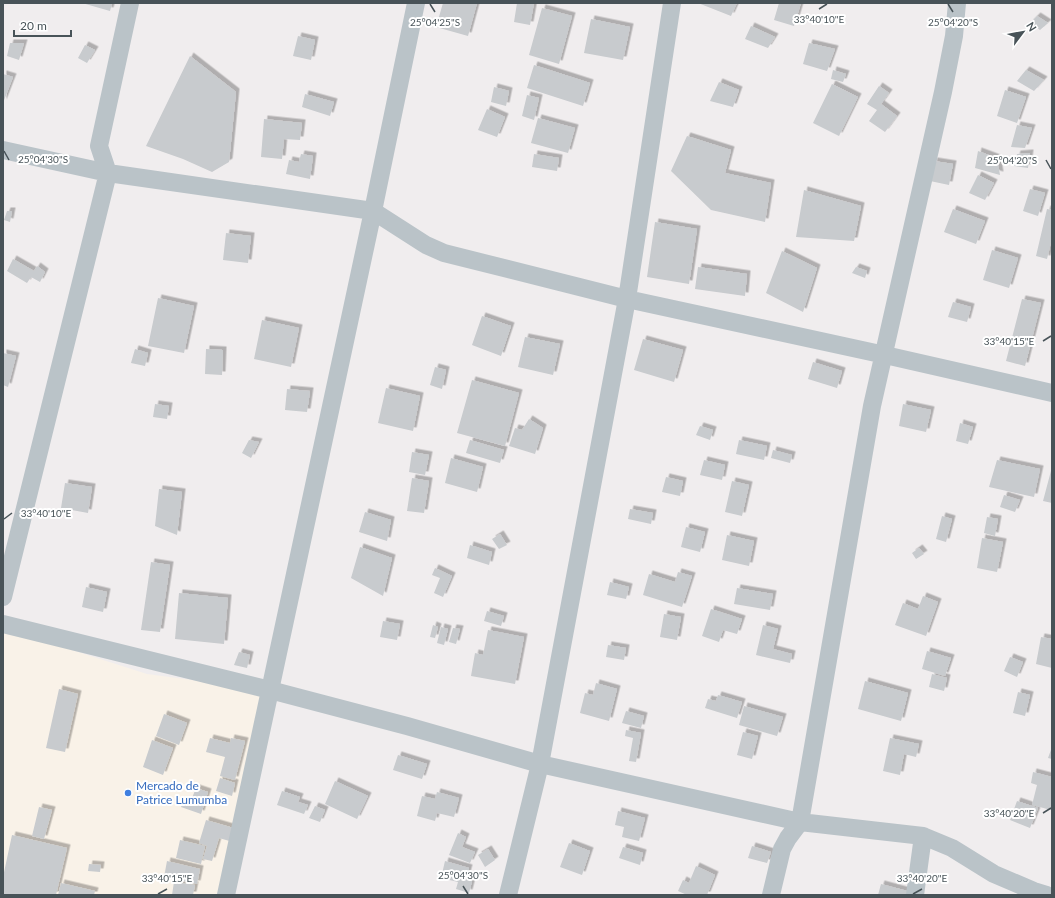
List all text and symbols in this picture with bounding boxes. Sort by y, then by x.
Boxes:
scale bar [14,12,71,38]
north arrow [1003,12,1043,52]
text: 33°40'10"E [794,13,844,25]
text: 25°04'25"S [410,16,460,28]
text: 25°04'20"S [928,16,978,28]
text: 20 m [20,18,47,33]
text: N [1024,19,1040,33]
text: 25°04'30"S [18,153,68,165]
text: 25°04'20"S [987,154,1037,166]
text: 33°40'15"E [984,335,1034,347]
text: 33°40'10"E [21,507,71,519]
place label: Mercado de Patrice Lumumba [136,778,227,807]
marker: Mercado de Patrice Lumumba [123,788,133,798]
text: 33°40'20"E [984,807,1034,819]
text: 25°04'30"S [438,869,488,881]
text: 33°40'15"E [142,872,192,884]
text: 33°40'20"E [897,872,947,884]

